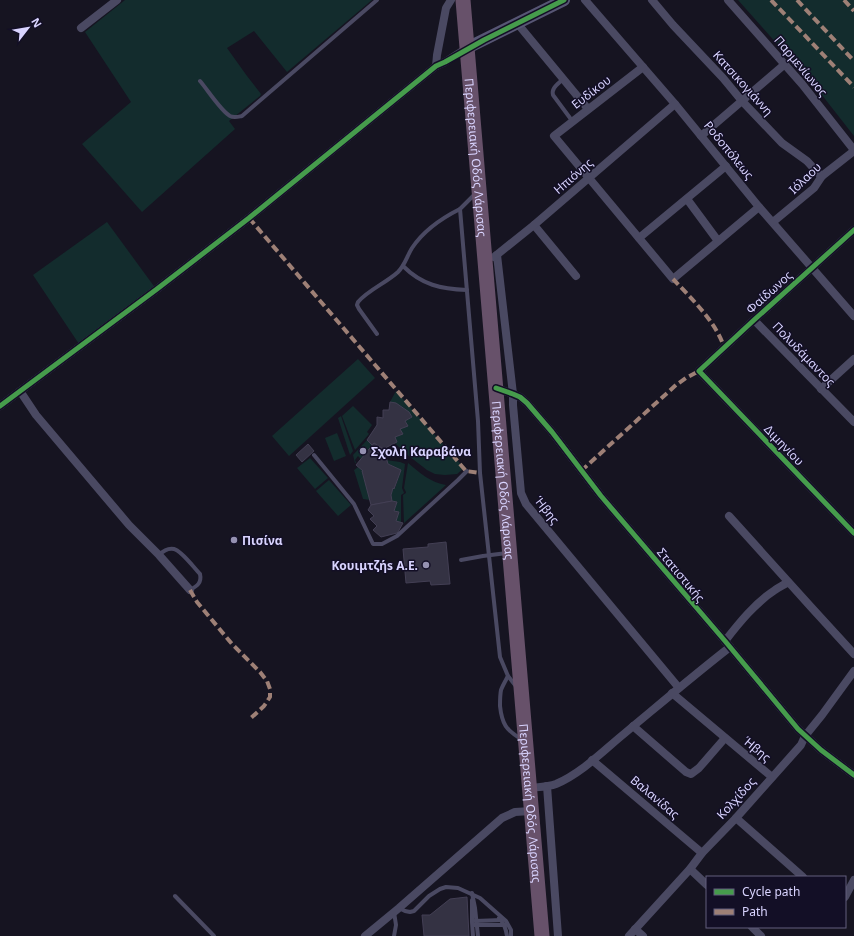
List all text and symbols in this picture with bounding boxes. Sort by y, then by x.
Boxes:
north arrow [8,8,48,48]
text: N [28,15,46,30]
street label: Παρμενίωνος [770,32,832,100]
street label: Κατσικογιάννη [709,47,777,119]
street label: Ευδίκου [568,71,614,113]
street label: Περιφερειακή Οδός Λάρισας [461,77,491,238]
street label: Ροδοπόλεως [700,117,758,183]
street label: Ηπιόνης [550,154,596,198]
street label: Ιόλαου [785,158,825,198]
street label: Φαίδωνος [742,267,796,317]
street label: Πολυδάμαντος [769,318,839,390]
street label: Περιφερειακή Οδός Λάρισας [488,400,519,561]
street label: Διμηνίου [760,421,808,469]
place label: Σχολή Καραβάνα [371,443,471,460]
marker: Σχολή Καραβάνα [358,446,368,456]
street label: Ήβης [531,492,563,528]
place label: Πισίνα [242,532,283,549]
marker: Πισίνα [229,535,239,545]
street label: Στατιστικής [653,544,709,606]
place label: Κουιμτζήs Α.Ε. [331,557,418,574]
marker: Κουιμτζήs Α.Ε. [421,560,431,570]
street label: Περιφερειακή Οδός Λάρισας [516,723,546,883]
street label: Ήβης [740,732,775,766]
street label: Βαλανίδας [627,772,683,823]
street label: Κολχίδος [713,773,760,823]
legend [706,876,846,928]
text: Cycle path [742,883,800,900]
text: Path [742,903,768,920]

